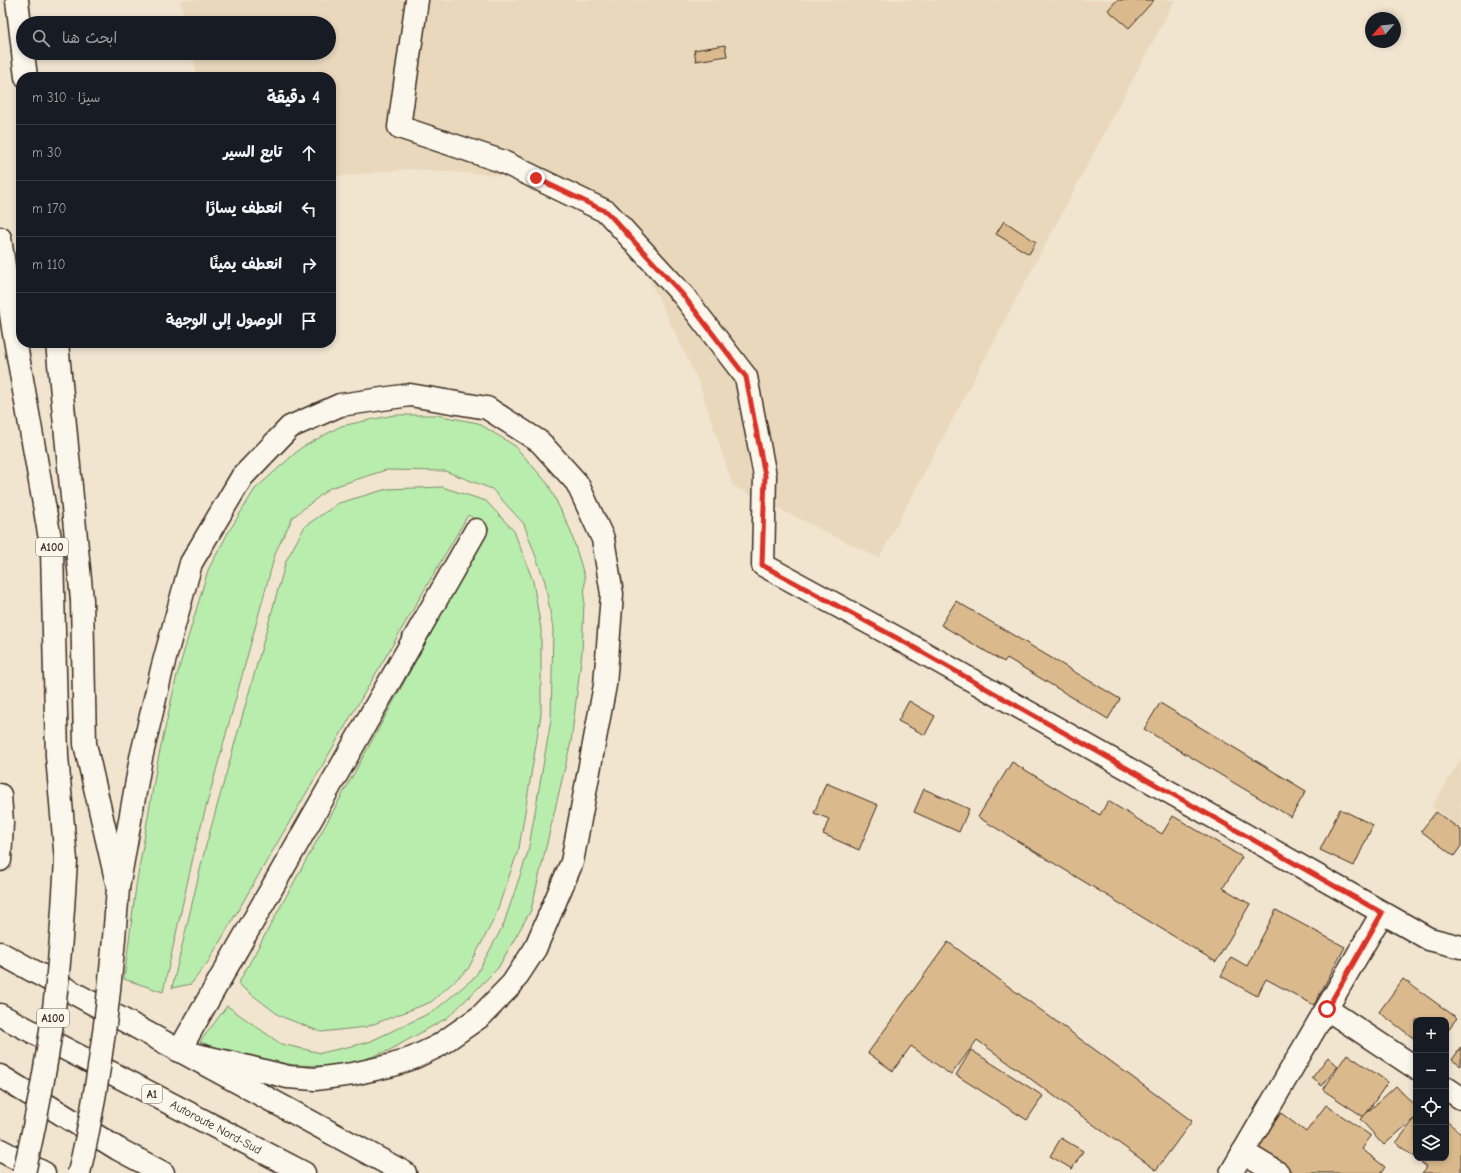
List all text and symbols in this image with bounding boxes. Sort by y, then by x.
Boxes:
north arrow [1365,12,1401,48]
search box [16,16,336,60]
icon: search [30,27,52,49]
text: ابحث هنا [62,29,117,47]
text: 4 دقيقة [267,88,320,107]
text: سيرًا · 310 m [32,90,100,105]
icon: ahead [298,142,320,164]
text: تابع السير [223,143,282,161]
text: 30 m [32,145,62,160]
route end [527,169,545,187]
icon: left [298,198,320,220]
text: انعطف يسارًا [206,199,282,217]
text: 170 m [32,201,66,216]
icon: right [298,254,320,276]
text: انعطف يمينًا [210,255,282,273]
text: 110 m [32,257,65,272]
icon: arrive [298,310,320,332]
text: الوصول إلى الوجهة [166,311,282,329]
road number: A100 [36,538,68,556]
route start [1318,1000,1336,1018]
road number: A100 [37,1009,69,1027]
map controls [1413,1017,1449,1161]
button: + [1413,1017,1449,1053]
button: − [1413,1053,1449,1089]
road number: A1 [142,1085,162,1103]
button: locate [1413,1089,1449,1125]
street label: Autoroute Nord-Sud [168,1097,264,1157]
button: layers [1413,1125,1449,1161]

